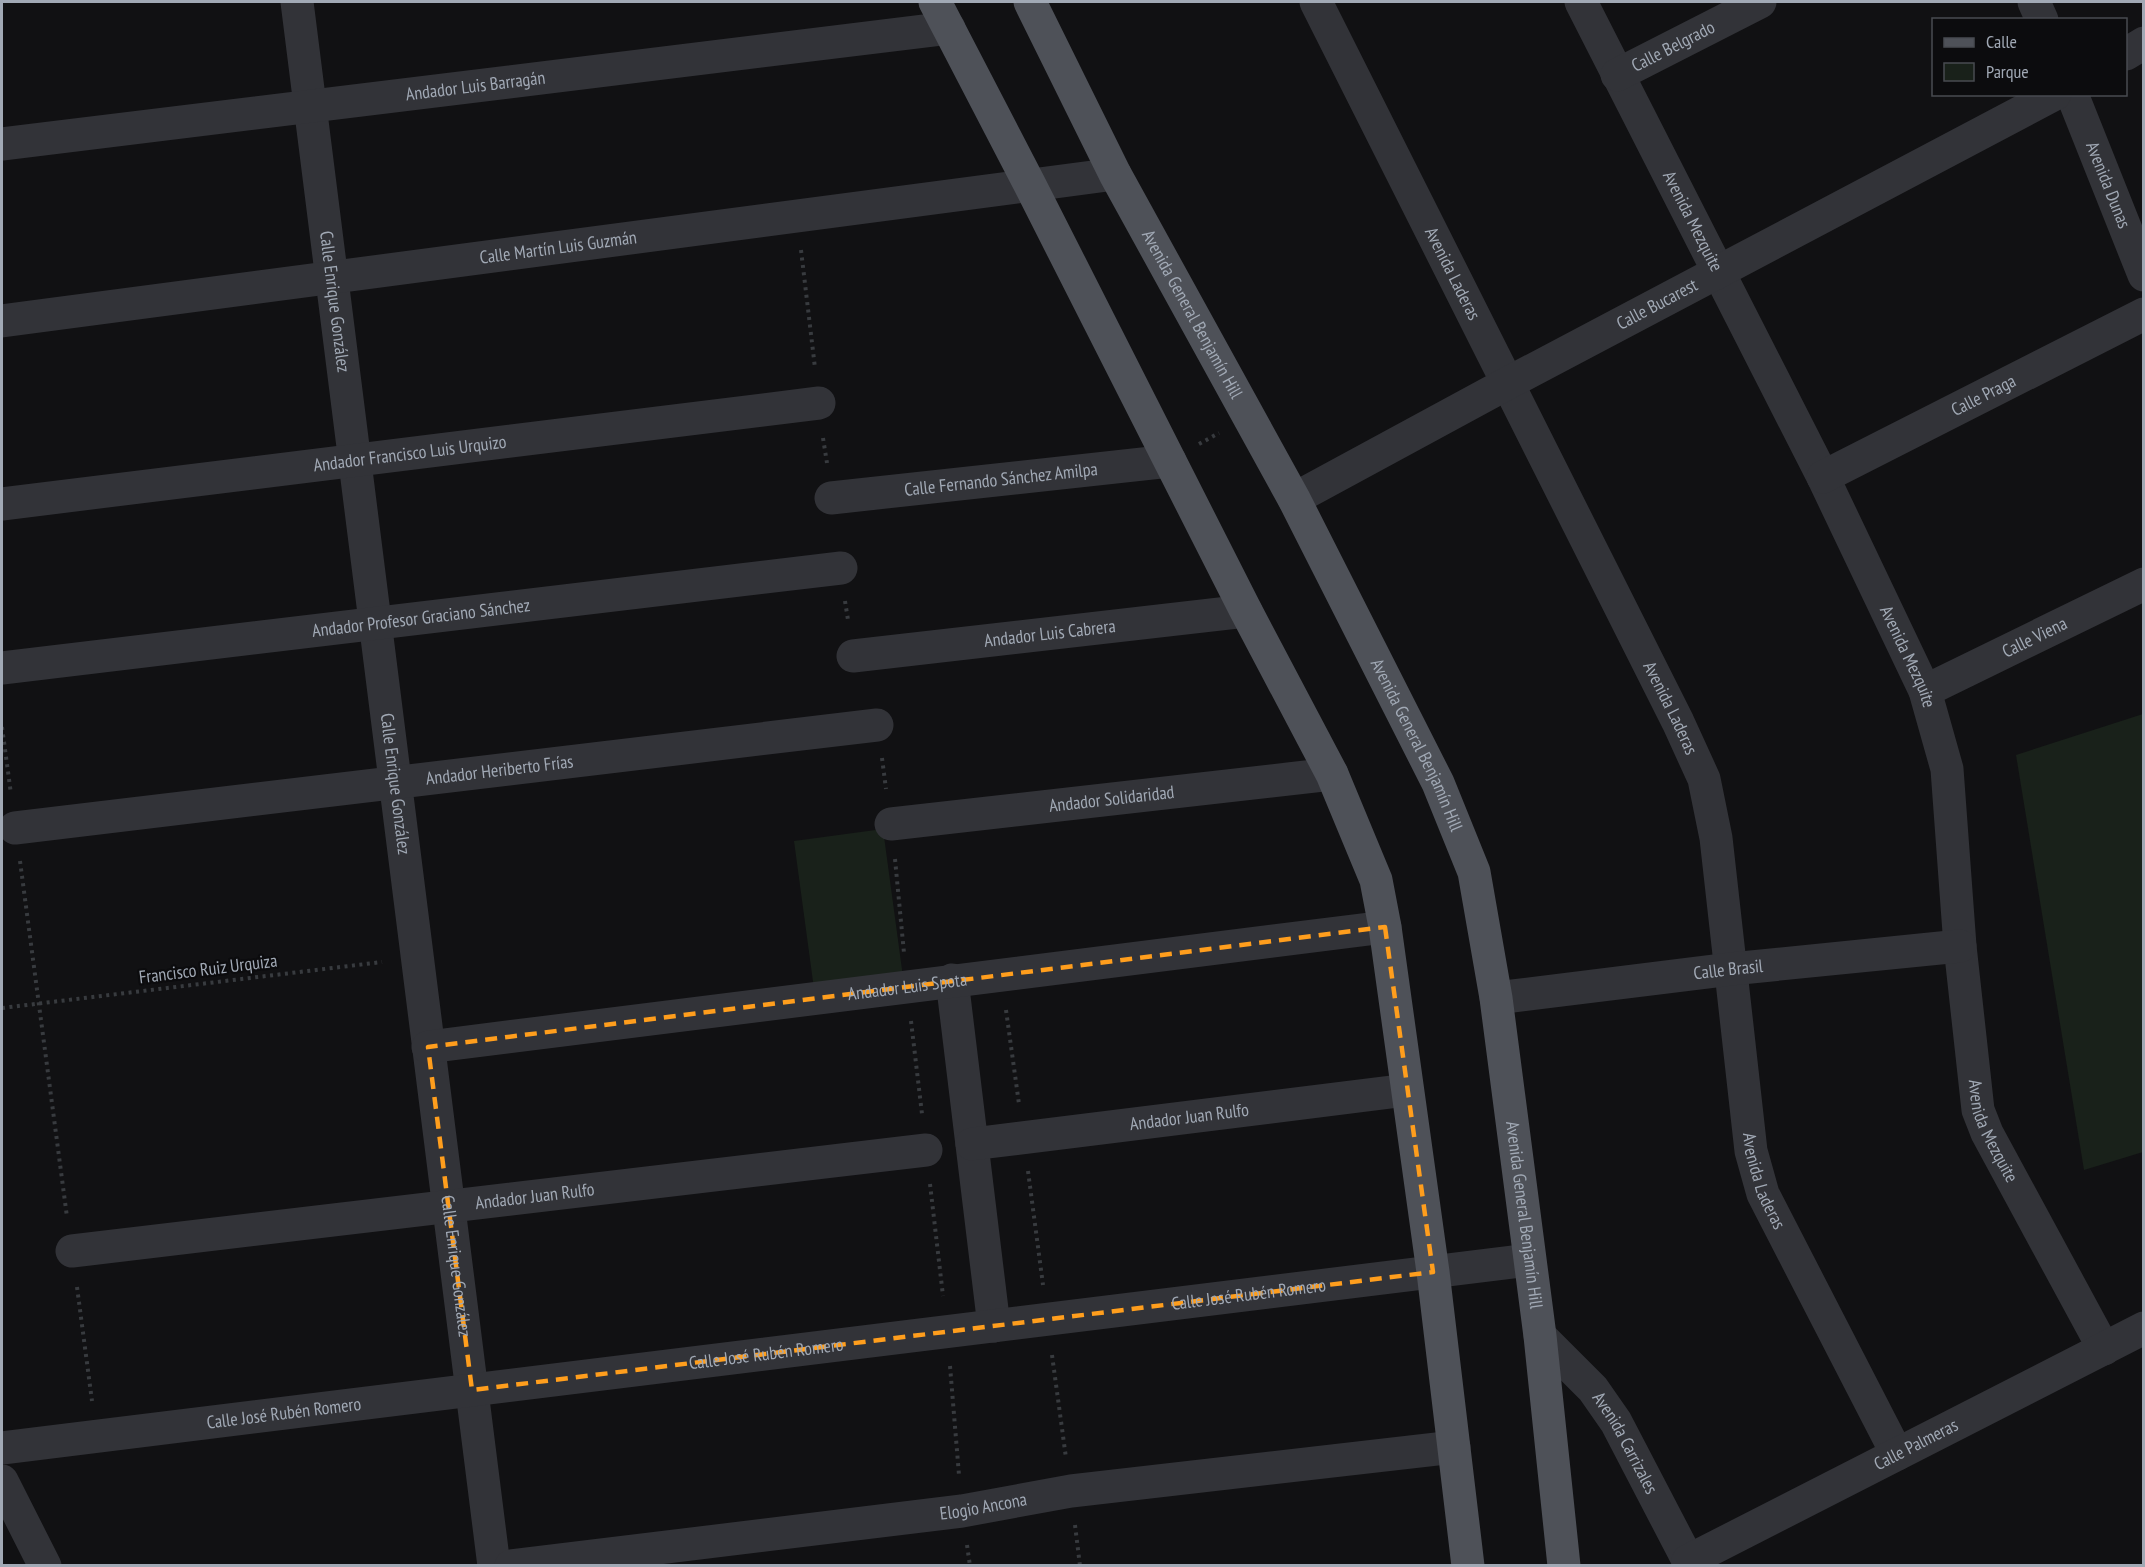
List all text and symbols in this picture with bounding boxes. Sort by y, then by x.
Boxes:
street label: Calle Belgrado [1627,15,1719,77]
legend [1932,18,2127,96]
text: Calle [1986,30,2017,53]
text: Parque [1986,60,2029,83]
street label: Andador Luis Barragán [404,66,546,105]
street label: Avenida Dunas [2081,138,2136,232]
street label: Avenida Mezquite [1658,167,1728,275]
street label: Avenida Laderas [1420,223,1486,324]
street label: Calle Martín Luis Guzmán [478,225,638,269]
street label: Avenida General Benjamín Hill [1137,226,1249,403]
street label: Calle Enrique González [315,229,356,374]
street label: Calle Bucarest [1612,273,1701,335]
street label: Calle Praga [1947,369,2020,421]
street label: Andador Francisco Luis Urquizo [312,430,508,476]
street label: Calle Fernando Sánchez Amilpa [903,457,1099,501]
street label: Andador Profesor Graciano Sánchez [311,593,531,642]
street label: Avenida Mezquite [1875,602,1941,710]
street label: Calle Viena [1998,611,2071,663]
street label: Andador Luis Cabrera [983,614,1117,652]
street label: Avenida General Benjamín Hill [1366,655,1469,835]
street label: Avenida Laderas [1638,657,1703,758]
street label: Calle Enrique González [376,712,416,856]
street label: Andador Heriberto Frías [424,749,574,790]
street label: Andador Solidaridad [1048,780,1175,817]
street label: Francisco Ruiz Urquiza [137,949,278,988]
street label: Calle Brasil [1692,954,1765,985]
street label: Andador Luis Spota [846,968,968,1005]
street label: Avenida Mezquite [1964,1078,2024,1186]
street label: Andador Juan Rulfo [1128,1098,1250,1135]
street label: Avenida General Benjamín Hill [1501,1120,1548,1311]
street label: Avenida Laderas [1738,1132,1791,1233]
street label: Andador Juan Rulfo [474,1177,596,1214]
street label: Calle Enrique González [436,1194,477,1338]
street label: Calle José Rubén Romero [1170,1273,1327,1315]
street label: Calle José Rubén Romero [688,1332,845,1374]
street label: Avenida Carrizales [1588,1387,1663,1498]
street label: Calle José Rubén Romero [205,1392,363,1434]
street label: Calle Palmeras [1870,1413,1962,1475]
street label: Elogio Ancona [938,1487,1029,1525]

